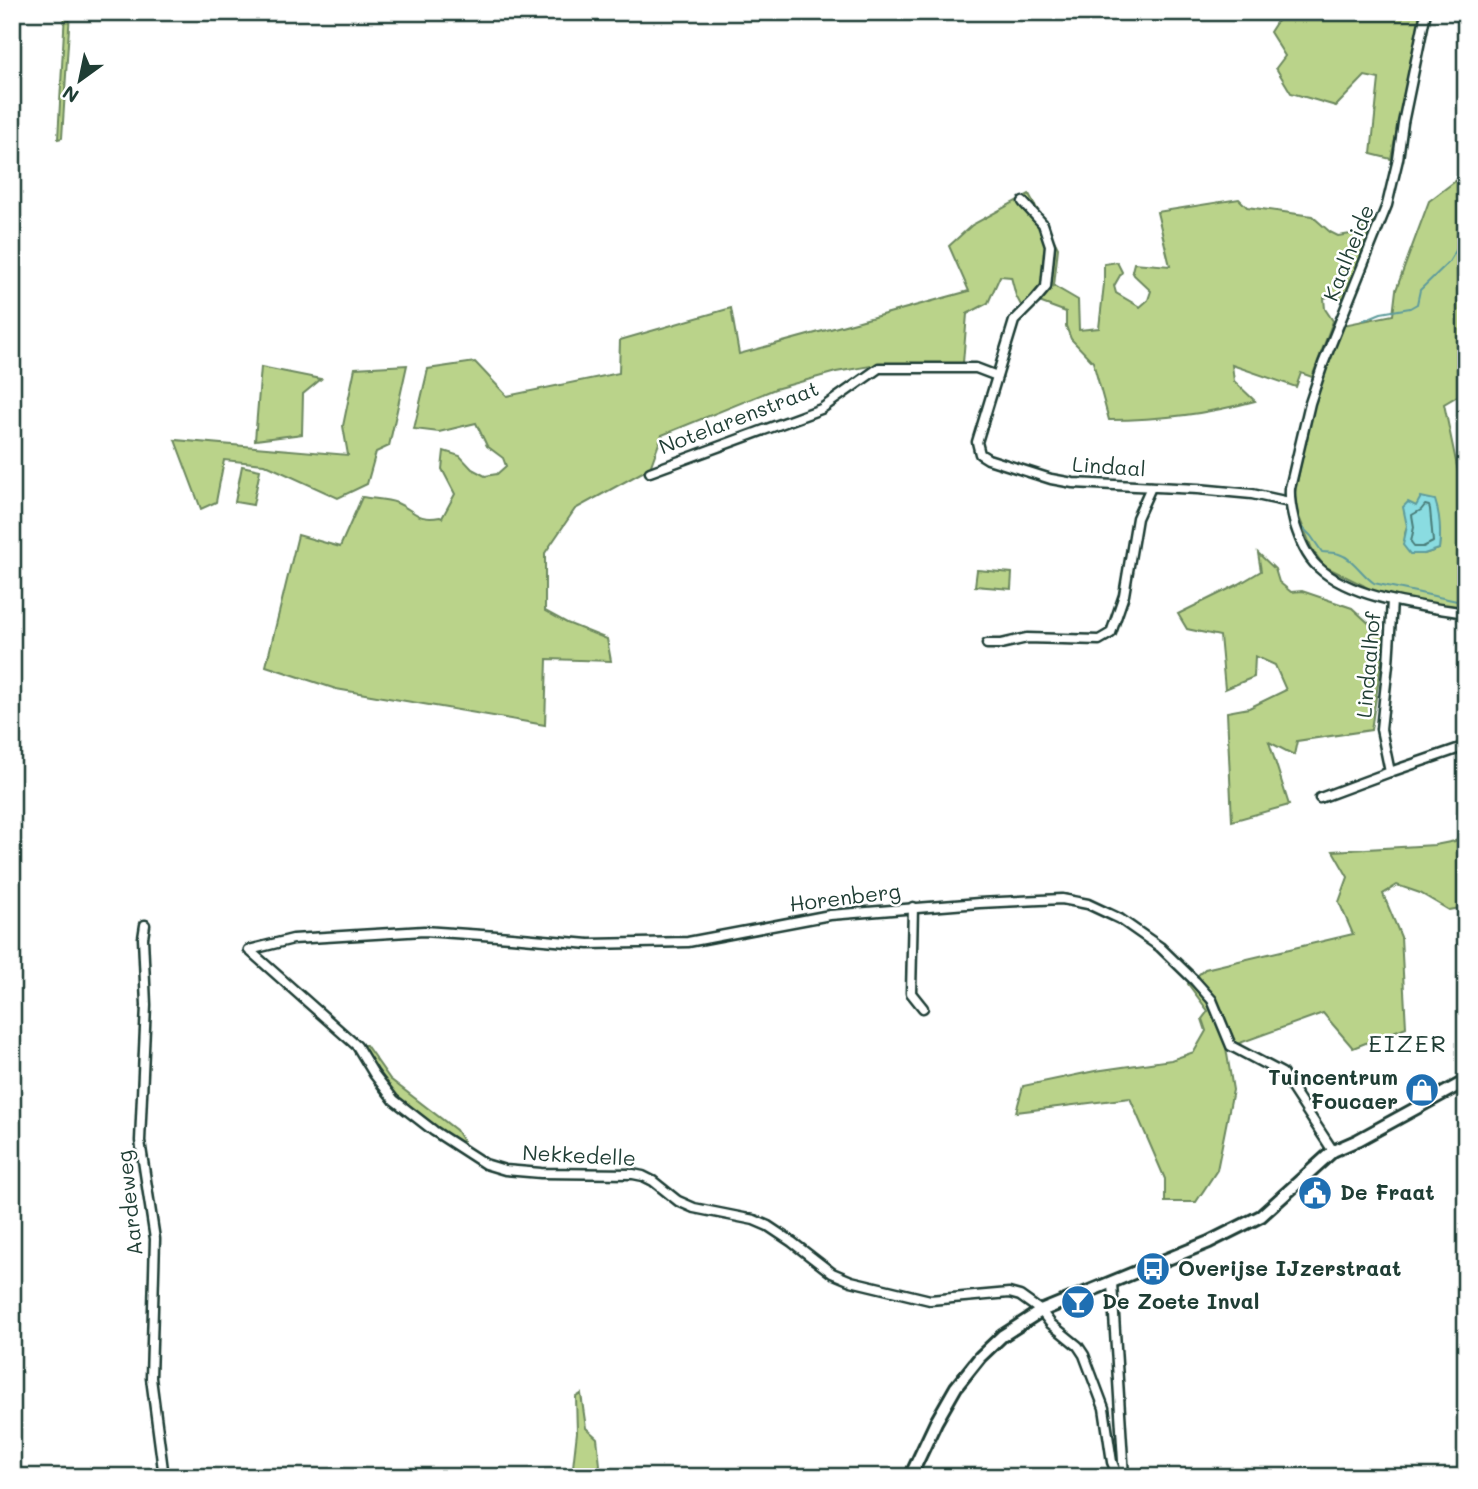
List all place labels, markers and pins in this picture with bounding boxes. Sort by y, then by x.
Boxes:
place label: Tuincentrum Foucaer [1268,1063,1398,1114]
shop icon: Tuincentrum Foucaer [1403,1071,1441,1109]
public building icon: De Fraat [1296,1174,1334,1212]
place label: De Fraat [1340,1178,1435,1205]
bus stop icon: Overijse IJzerstraat [1134,1250,1172,1288]
place label: Overijse IJzerstraat [1178,1254,1401,1281]
bar icon: De Zoete Inval [1059,1283,1097,1321]
place label: De Zoete Inval [1102,1287,1259,1314]

